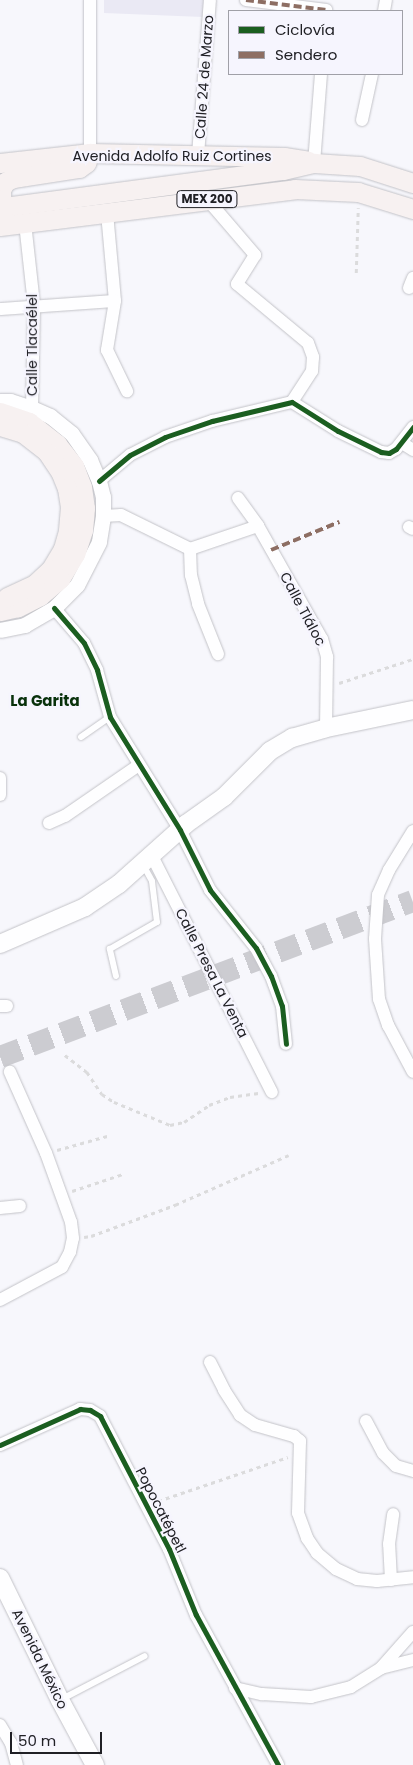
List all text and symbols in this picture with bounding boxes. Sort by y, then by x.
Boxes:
legend [228,10,403,75]
street label: Calle 24 de Marzo [191,15,217,139]
text: Ciclovía [275,19,335,40]
text: Sendero [275,44,337,65]
street label: Avenida Adolfo Ruiz Cortines [72,148,272,164]
road number: MEX 200 [176,190,238,208]
street label: Calle Tlacaélel [24,294,40,396]
street label: Calle Tláloc [277,569,329,649]
district label: La Garita [10,692,80,710]
street label: Calle Presa La Venta [172,905,252,1041]
street label: Popocatépetl [132,1464,190,1556]
street label: Avenida México [8,1606,72,1712]
scale bar [12,1722,105,1754]
text: 50 m [18,1730,56,1751]

